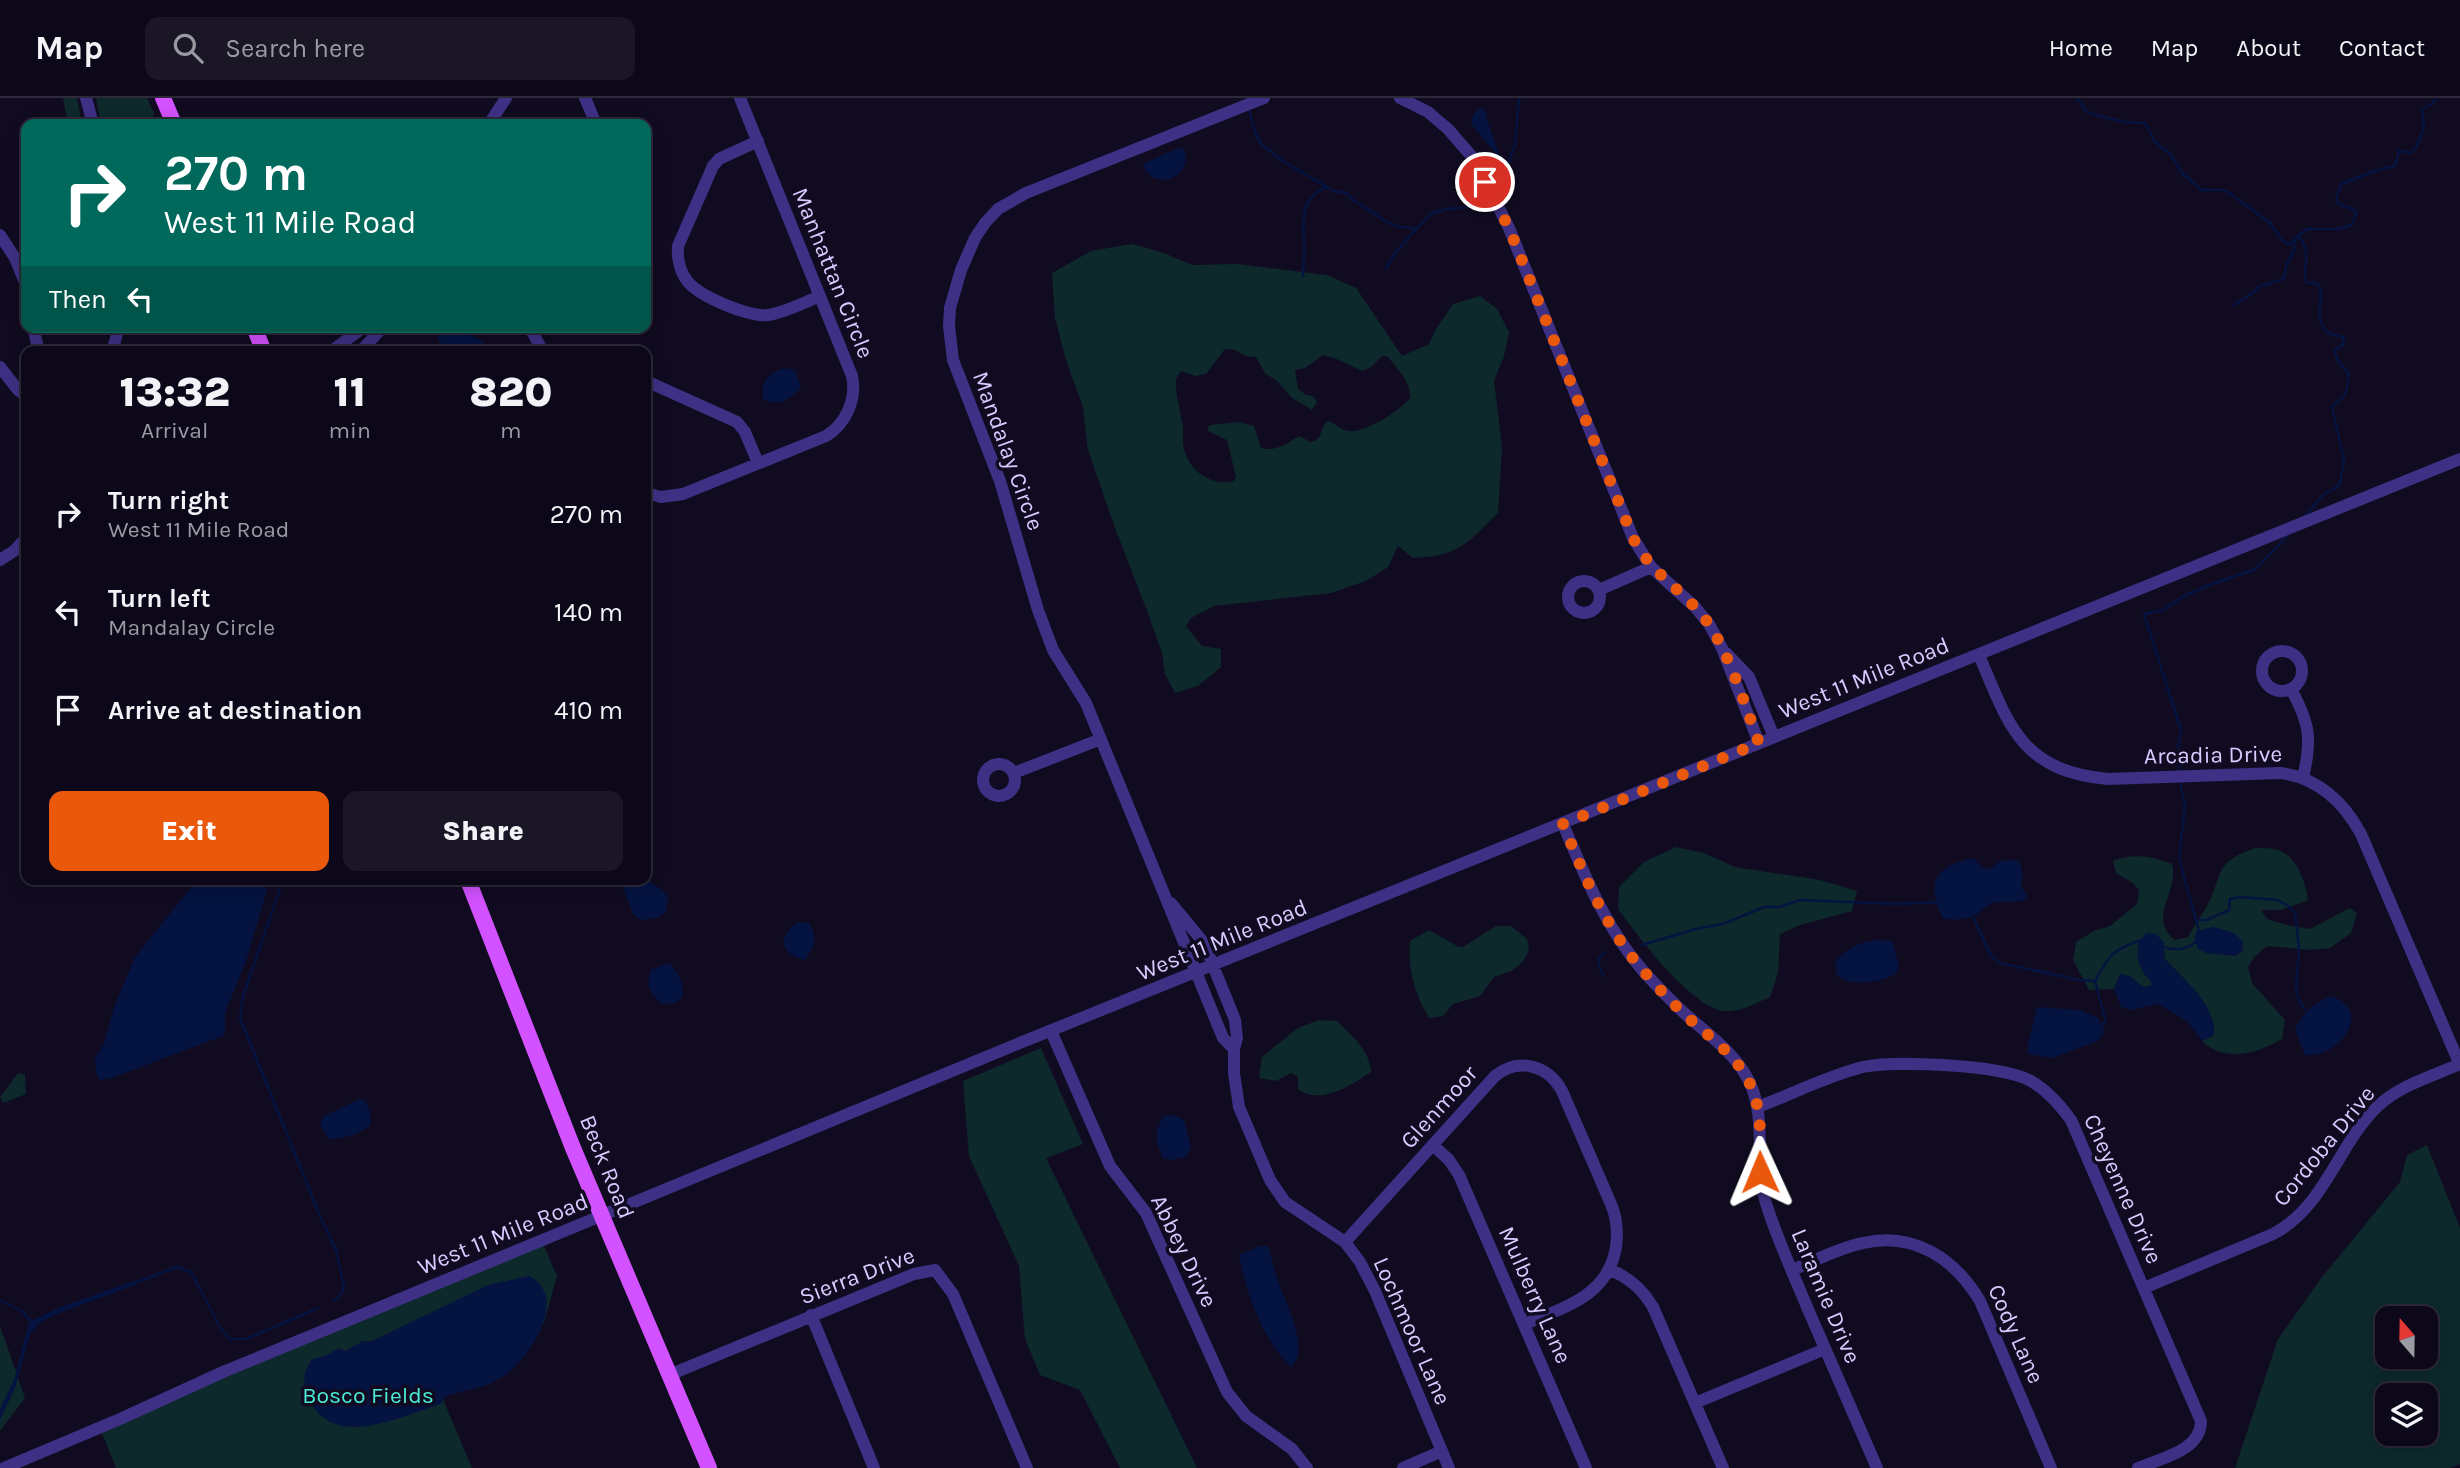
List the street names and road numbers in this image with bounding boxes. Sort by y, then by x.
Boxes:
street label: Manhattan Circle [787,184,879,362]
street label: Mandalay Circle [967,368,1049,534]
street label: West 11 Mile Road [1775,631,1953,725]
street label: Arcadia Drive [2144,740,2282,770]
street label: West 11 Mile Road [1133,893,1311,987]
street label: Glenmoor [1395,1060,1484,1154]
street label: Cordoba Drive [2267,1081,2381,1211]
street label: Cheyenne Drive [2078,1110,2168,1268]
street label: Beck Road [574,1111,640,1223]
street label: West 11 Mile Road [414,1187,592,1281]
street label: Abbey Drive [1145,1190,1223,1312]
street label: Mulberry Lane [1493,1222,1577,1368]
street label: Laramie Drive [1785,1225,1867,1367]
street label: Sierra Drive [796,1242,918,1310]
street label: Lochmoor Lane [1367,1253,1457,1409]
street label: Cody Lane [1982,1280,2050,1388]

